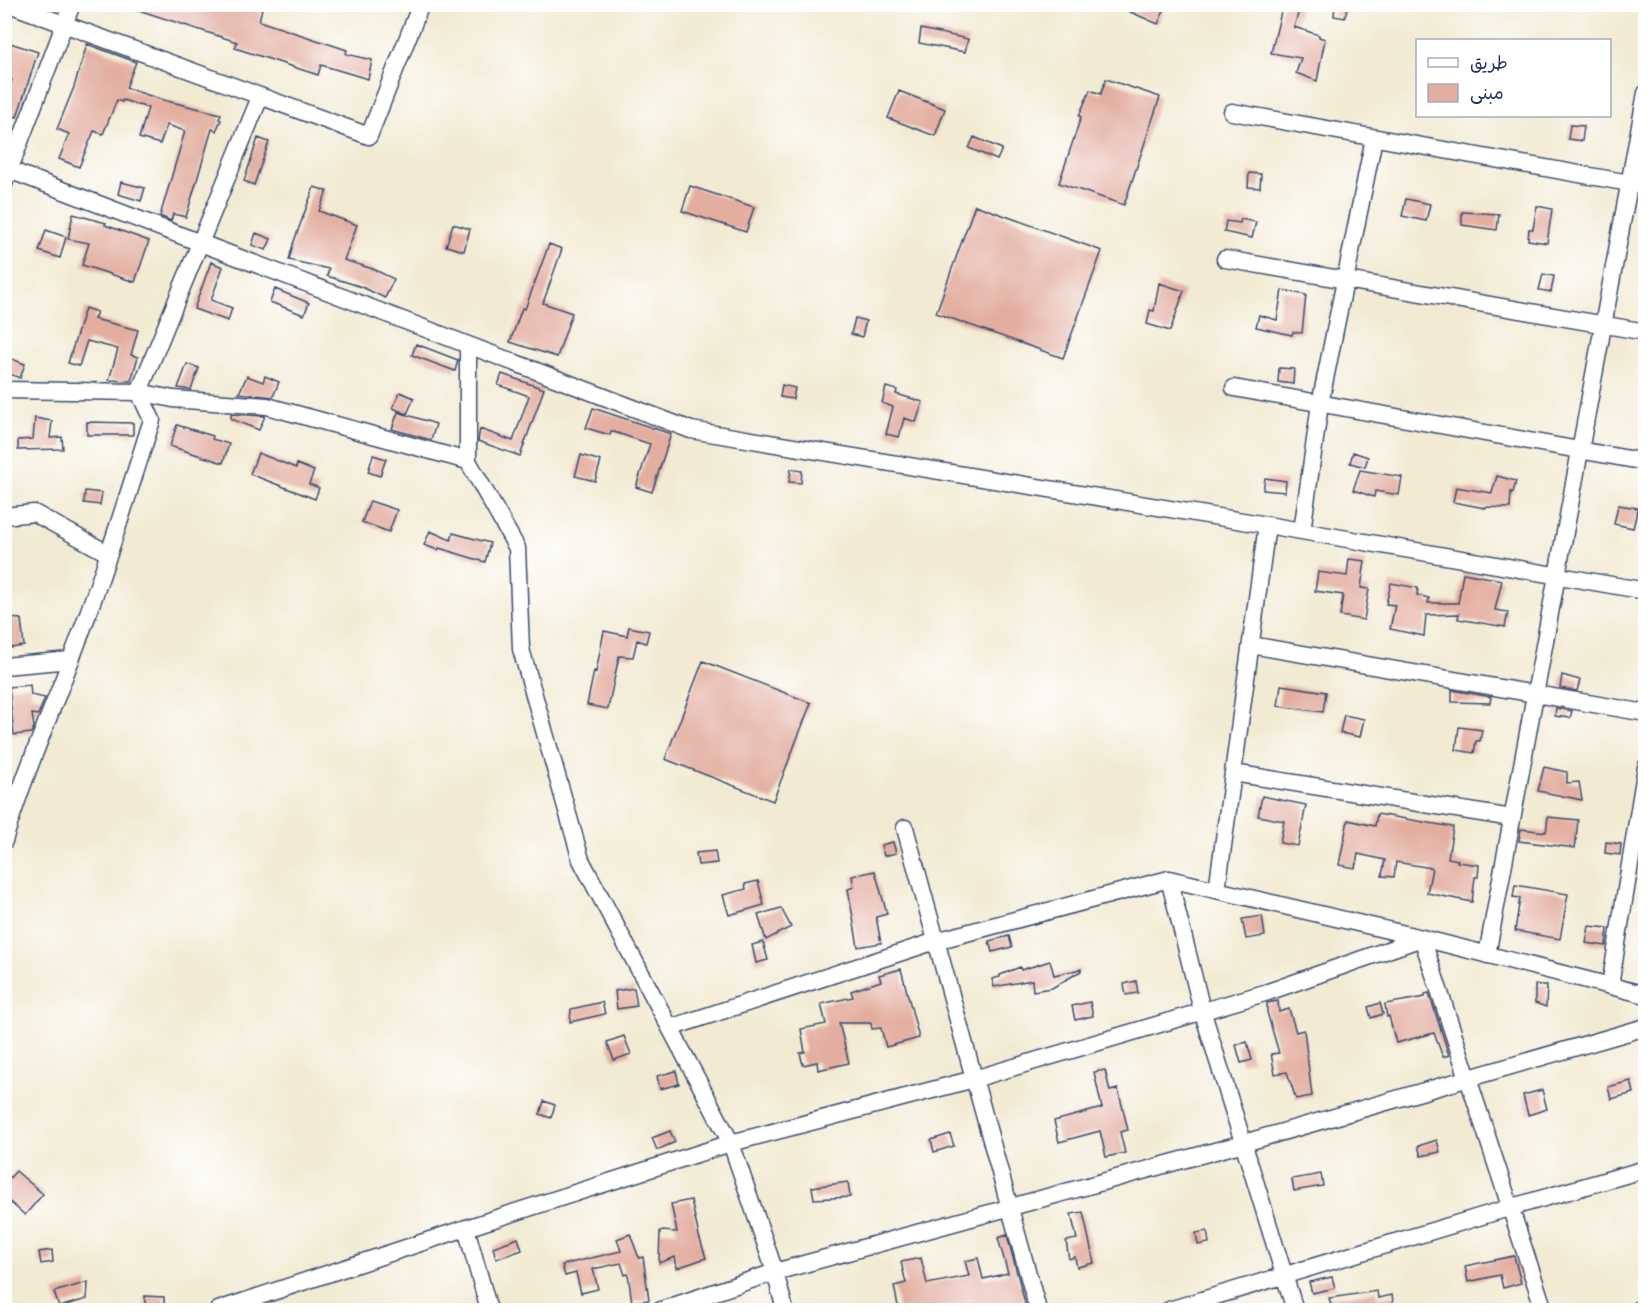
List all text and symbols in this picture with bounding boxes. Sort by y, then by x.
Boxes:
legend [1416,39,1611,117]
text: طريق [1470,53,1508,74]
text: مبنى [1470,83,1504,104]

